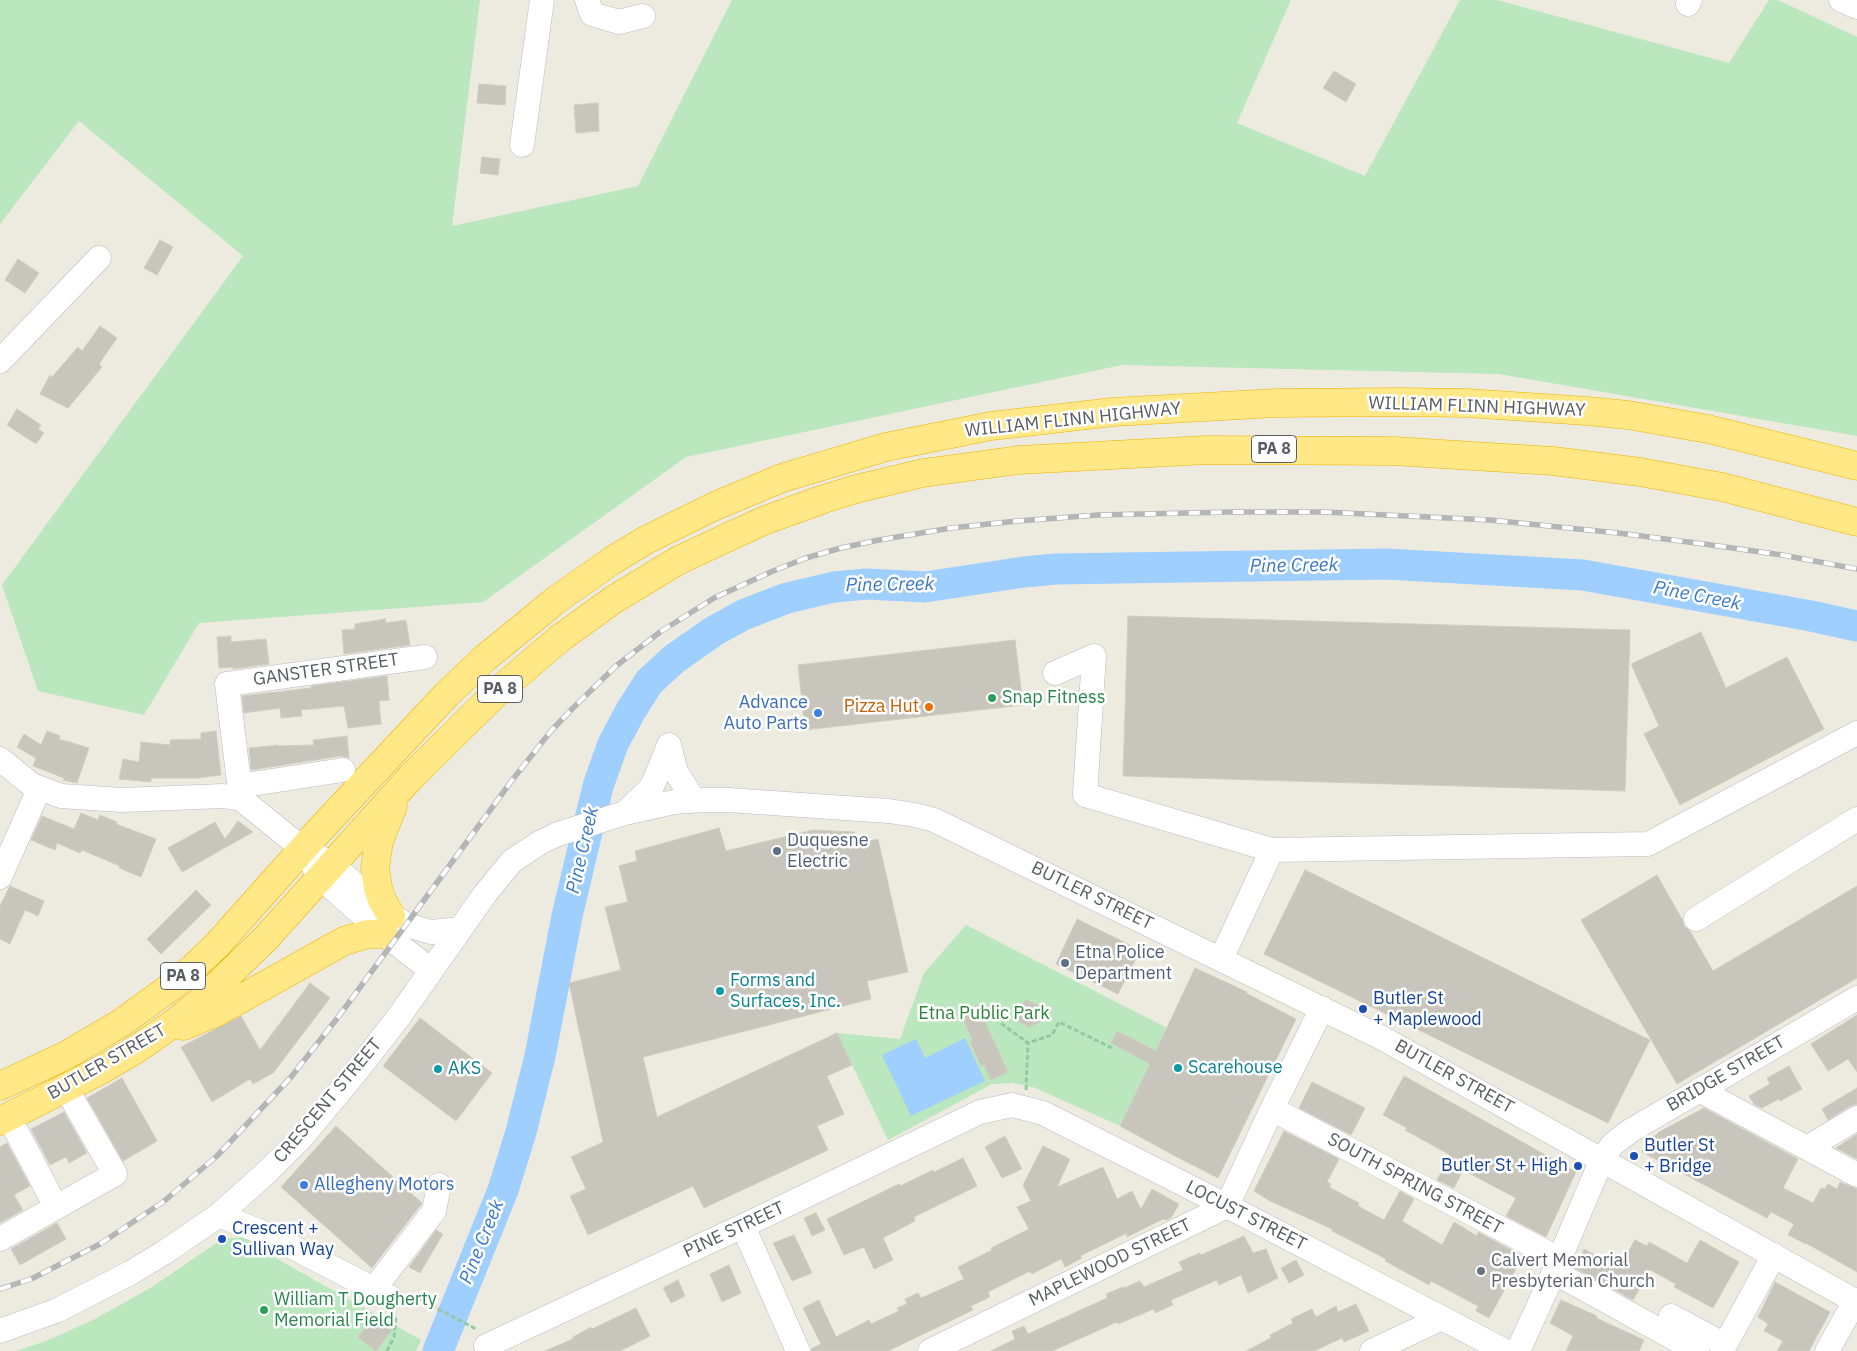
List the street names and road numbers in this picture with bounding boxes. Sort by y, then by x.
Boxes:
street label: WILLIAM FLINN HIGHWAY [1368,392,1586,422]
street label: WILLIAM FLINN HIGHWAY [964,398,1182,442]
road number: PA 8 [1252,436,1296,462]
street label: GANSTER STREET [252,649,400,691]
road number: PA 8 [478,676,522,702]
street label: BUTLER STREET [1028,857,1156,935]
road number: PA 8 [160,962,206,989]
street label: BUTLER STREET [44,1019,170,1105]
street label: BRIDGE STREET [1663,1031,1789,1117]
street label: CRESCENT STREET [270,1034,386,1168]
street label: BUTLER STREET [1391,1035,1517,1119]
street label: SOUTH SPRING STREET [1324,1129,1506,1239]
street label: LOCUST STREET [1182,1176,1310,1256]
street label: PINE STREET [680,1197,788,1263]
street label: MAPLEWOOD STREET [1025,1214,1195,1312]

